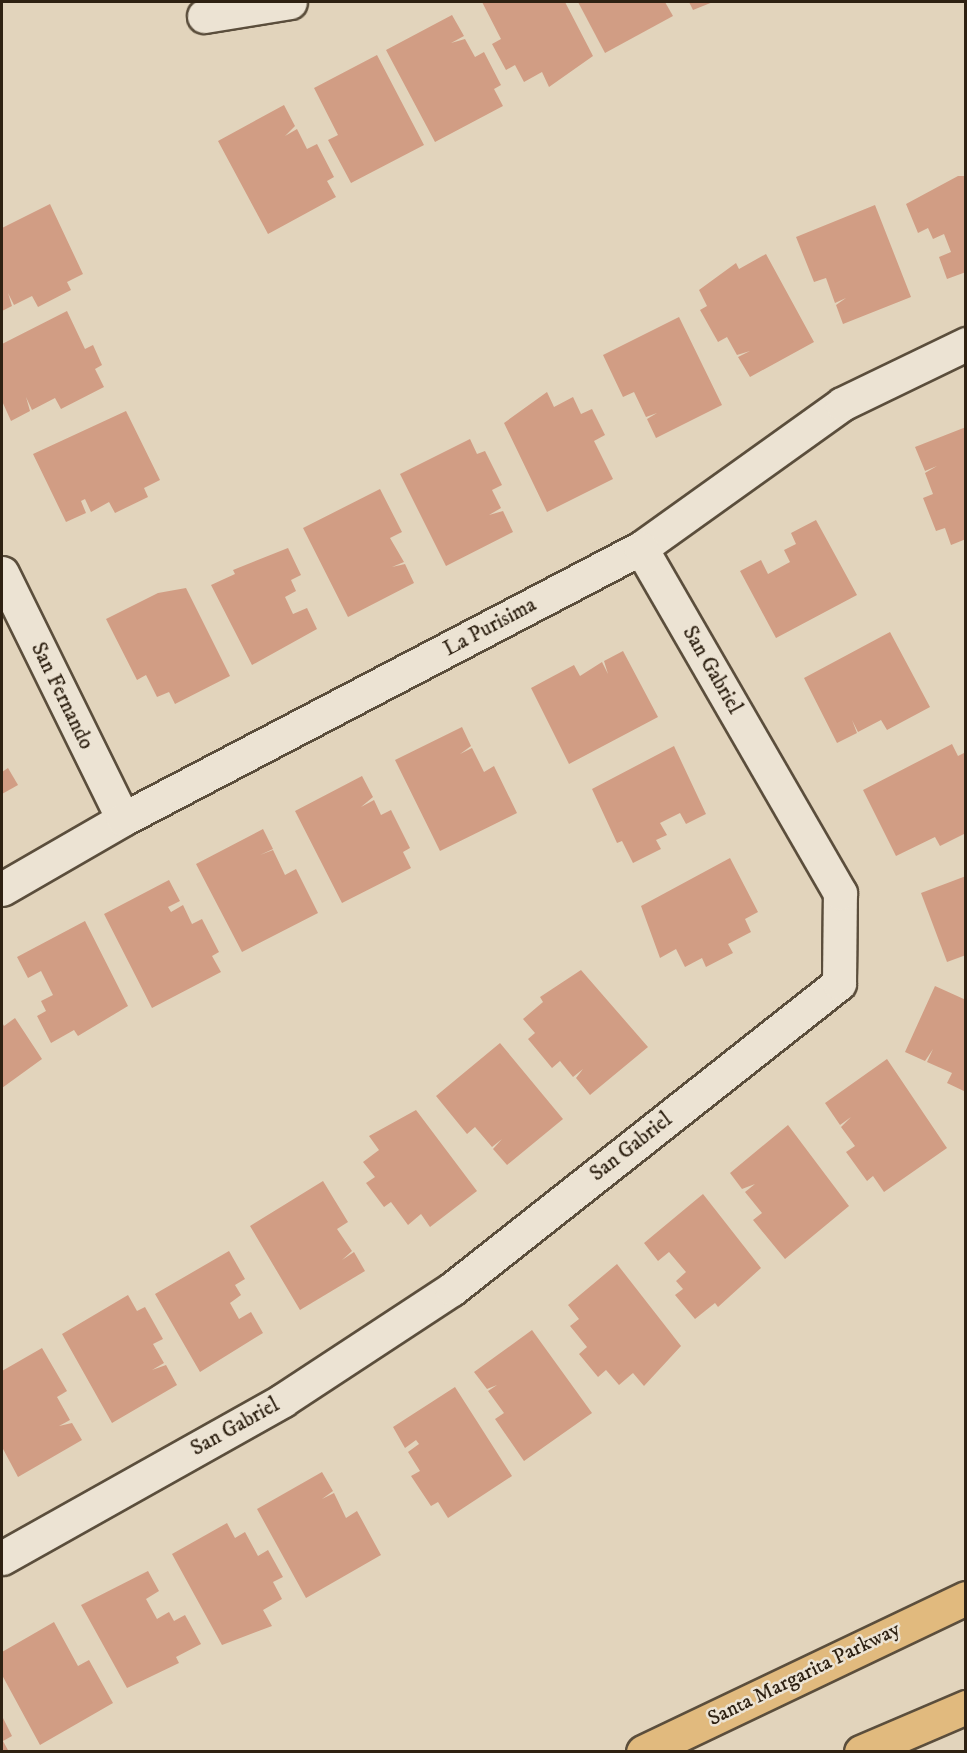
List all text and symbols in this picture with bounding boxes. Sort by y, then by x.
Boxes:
street label: La Purisima [439,592,541,662]
street label: San Gabriel [677,622,747,718]
street label: San Fernando [25,638,99,754]
street label: San Gabriel [585,1107,677,1187]
street label: San Gabriel [186,1392,284,1462]
street label: Santa Margarita Parkway [704,1616,904,1732]

